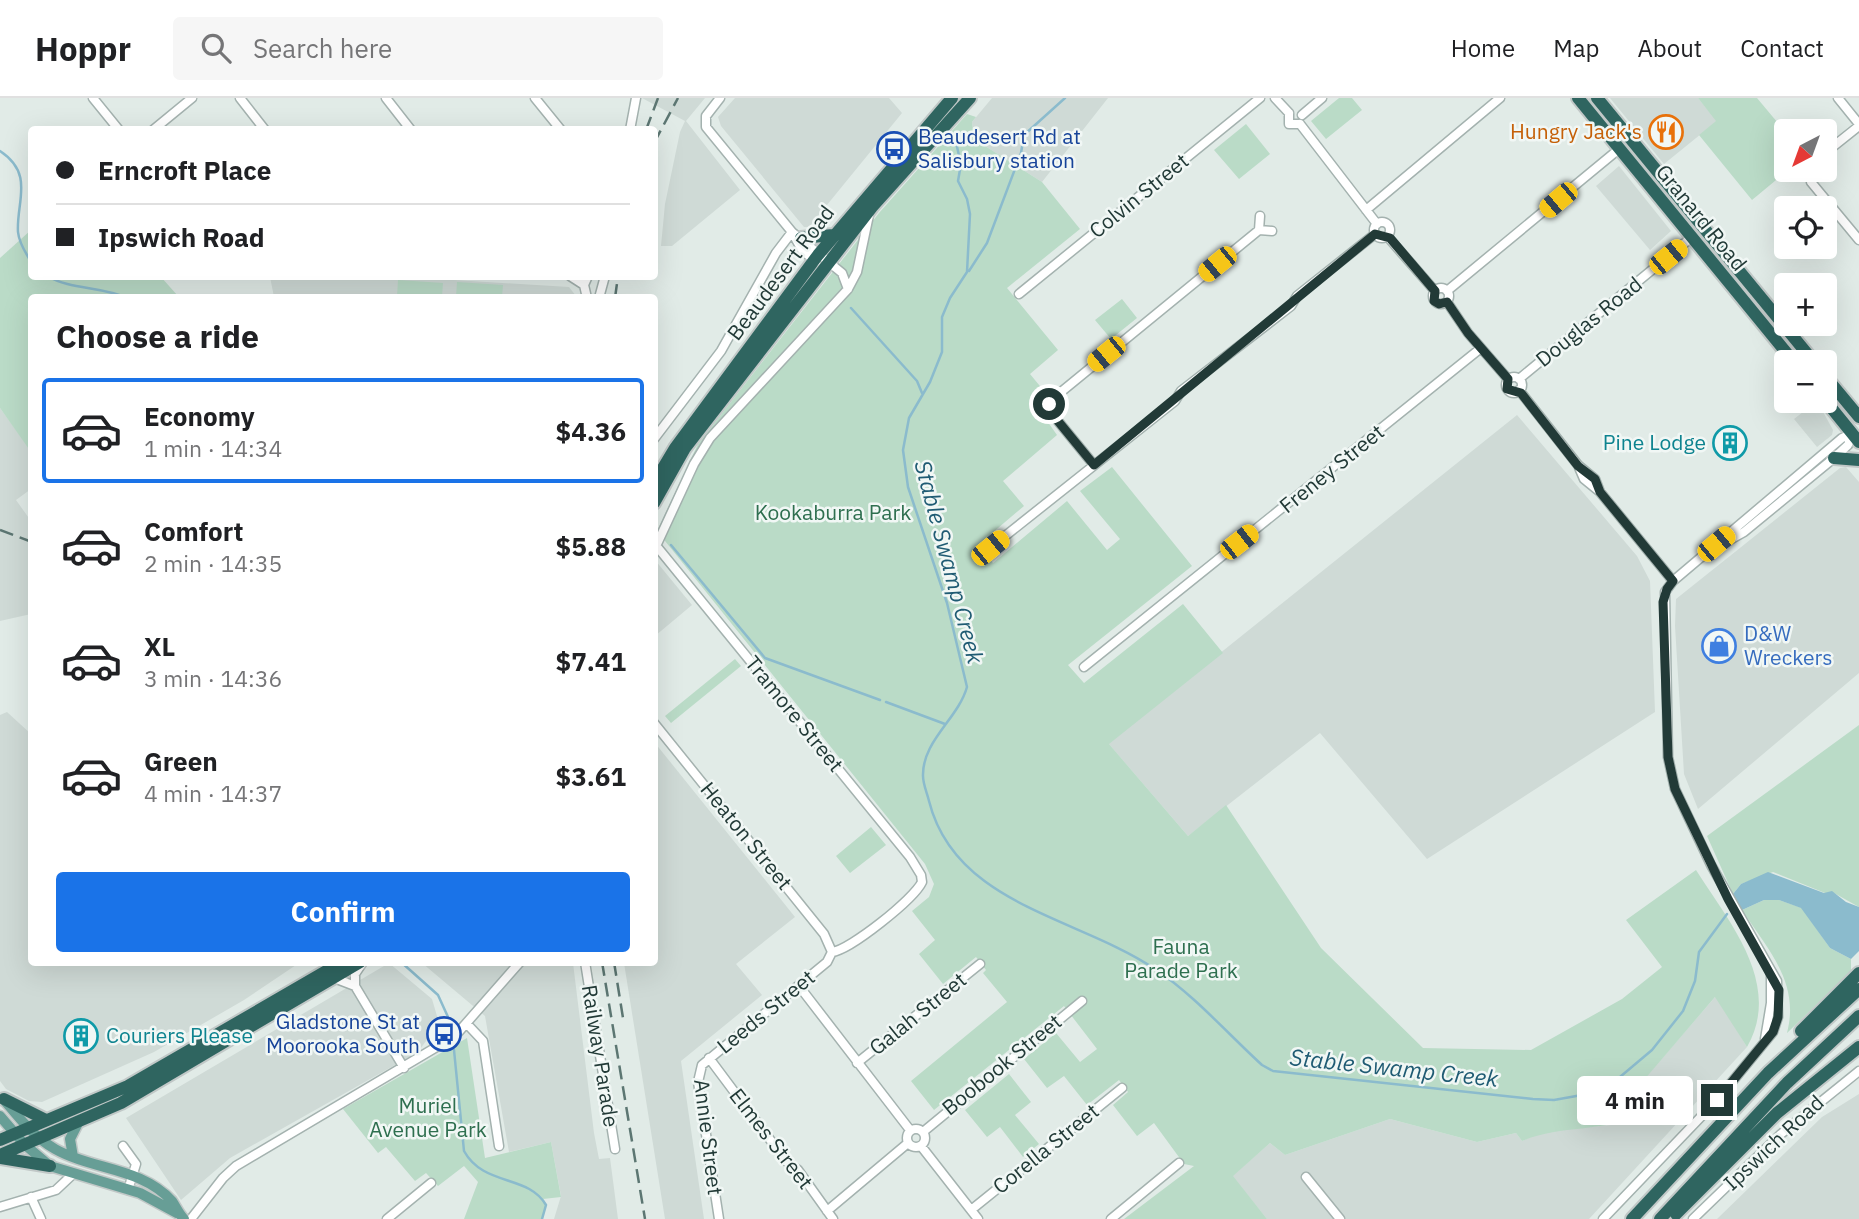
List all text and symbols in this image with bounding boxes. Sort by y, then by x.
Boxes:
search box [173,17,663,80]
text: Hoppr [35,27,131,70]
icon: search [197,29,235,67]
text: Search here [253,31,392,65]
text: Home [1451,32,1515,64]
text: Map [1553,32,1599,64]
text: About [1637,32,1702,64]
text: Contact [1740,32,1824,64]
restaurant icon: Hungry Jack's [1647,113,1685,151]
place label: Hungry Jack's [1510,117,1642,145]
north arrow [1774,119,1838,182]
map controls [1774,119,1837,413]
place label: Beaudesert Rd at Salisbury station [918,122,1081,174]
bus stop icon: Beaudesert Rd at Salisbury station [875,130,913,168]
street label: Colvin Street [1083,146,1194,244]
text: Erncroft Place [98,153,271,187]
street label: Granard Road [1650,158,1753,277]
car [1536,178,1581,222]
button: locate [1774,196,1837,259]
street label: Beaudesert Road [720,199,840,346]
text: Ipswich Road [98,220,265,254]
car [1646,236,1691,278]
car [1195,243,1240,285]
street label: Douglas Road [1529,270,1647,373]
button: + [1774,273,1837,336]
text: Choose a ride [56,315,259,357]
car [1084,333,1129,375]
button: − [1774,350,1837,413]
route start [1033,388,1065,420]
icon: car [60,399,123,462]
text: Economy [144,399,255,433]
text: $4.36 [556,414,626,448]
street label: Freney Street [1273,417,1389,519]
building icon: Pine Lodge [1711,424,1749,462]
place label: Pine Lodge [1603,428,1706,456]
text: 1 min · 14:34 [144,433,282,463]
water label: Stable Swamp Creek [908,457,992,668]
park label: Kookaburra Park [755,498,911,526]
icon: car [60,514,123,577]
text: Comfort [144,514,243,548]
car [1216,521,1263,563]
car [1694,522,1739,566]
car [968,527,1013,569]
text: $5.88 [556,529,626,563]
text: 2 min · 14:35 [144,548,282,578]
place label: D&W Wreckers [1744,619,1832,671]
shop icon: D&W Wreckers [1700,627,1738,665]
icon: car [60,629,123,692]
text: XL [144,629,175,663]
text: $7.41 [556,644,626,678]
street label: Tramore Street [739,650,850,777]
text: 3 min · 14:36 [144,663,282,693]
icon: car [60,744,123,807]
text: Green [144,744,218,778]
text: $3.61 [556,759,626,793]
street label: Heaton Street [695,776,799,895]
text: 4 min · 14:37 [144,778,282,808]
button: Confirm [56,872,630,952]
park label: Fauna Parade Park [1124,932,1238,984]
street label: Leeds Street [711,963,820,1059]
street label: Galah Street [863,965,972,1061]
street label: Railway Parade [576,983,626,1129]
place label: Gladstone St at Moorooka South [266,1007,420,1059]
street label: Boobook Street [936,1007,1067,1121]
bus stop icon: Gladstone St at Moorooka South [425,1015,463,1053]
building icon: Couriers Please [62,1017,100,1055]
place label: Couriers Please [106,1021,253,1049]
water label: Stable Swamp Creek [1288,1041,1501,1093]
callout: 4 min [1577,1076,1692,1124]
street label: Annie Street [688,1077,730,1196]
street label: Elmes Street [724,1082,820,1195]
route end [1701,1084,1733,1116]
text: 4 min [1605,1085,1665,1115]
street label: Ipswich Road [1717,1088,1830,1196]
park label: Muriel Avenue Park [369,1091,487,1143]
street label: Corella Street [986,1097,1104,1200]

